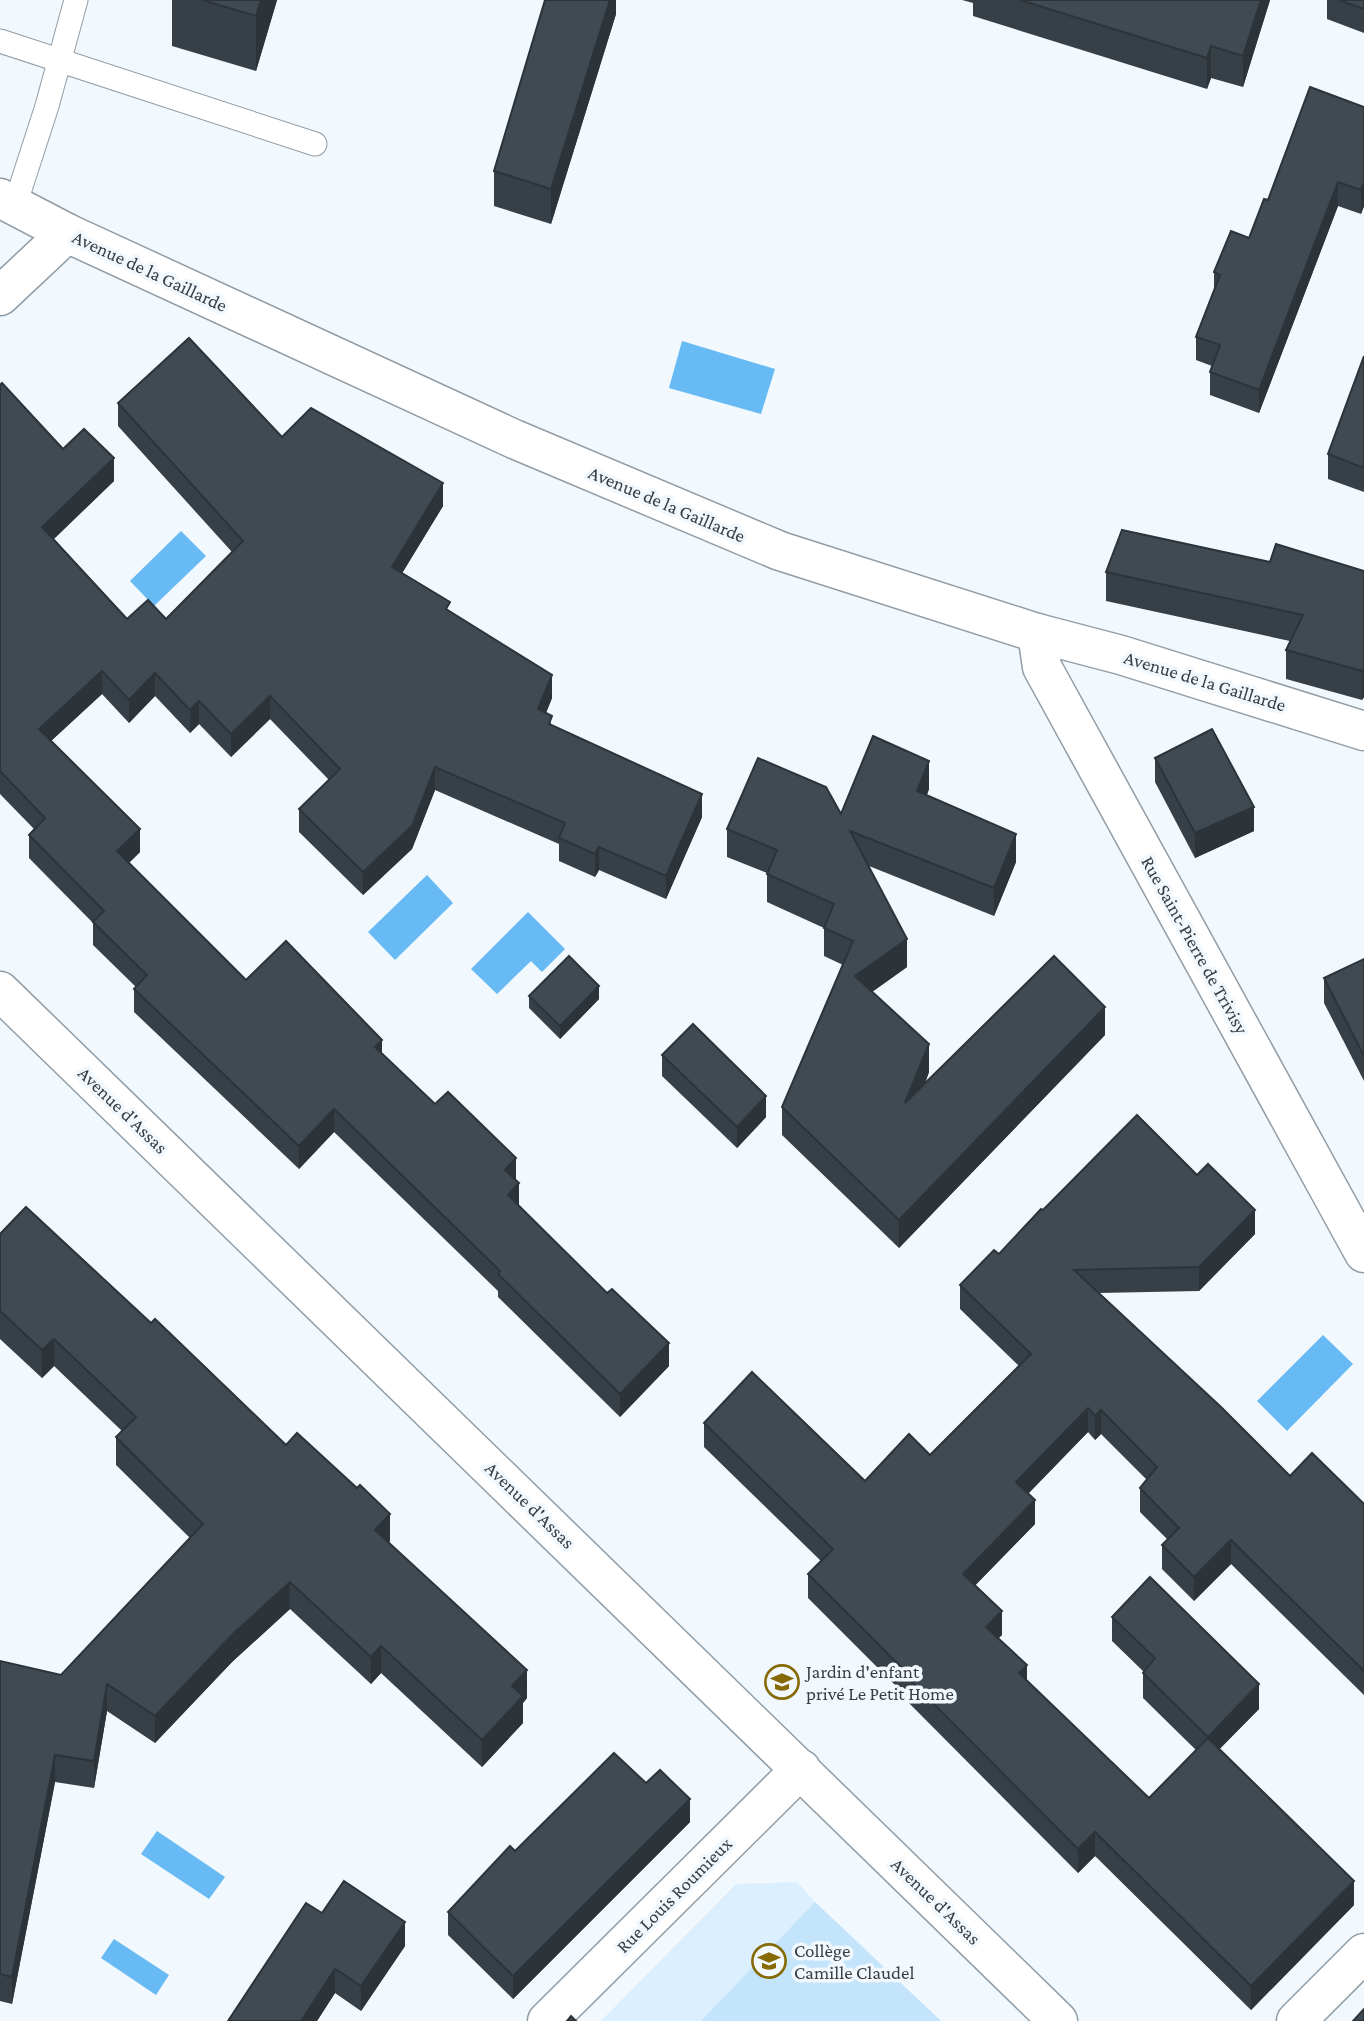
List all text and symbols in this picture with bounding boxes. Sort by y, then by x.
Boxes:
street label: Avenue de la Gaillarde [69,226,231,316]
street label: Avenue de la Gaillarde [586,462,748,546]
street label: Avenue de la Gaillarde [1122,646,1288,716]
street label: Rue Saint-Pierre de Trivisy [1137,852,1253,1038]
street label: Avenue d'Assas [74,1062,172,1158]
street label: Avenue d'Assas [481,1457,579,1553]
place label: Jardin d'enfant privé Le Petit Home [804,1661,954,1704]
school or university icon: Jardin d'enfant privé Le Petit Home [763,1663,801,1701]
street label: Rue Louis Roumieux [612,1833,736,1957]
street label: Avenue d'Assas [887,1853,985,1949]
place label: Collège Camille Claudel [794,1940,914,1983]
school or university icon: Collège Camille Claudel [750,1942,788,1980]

